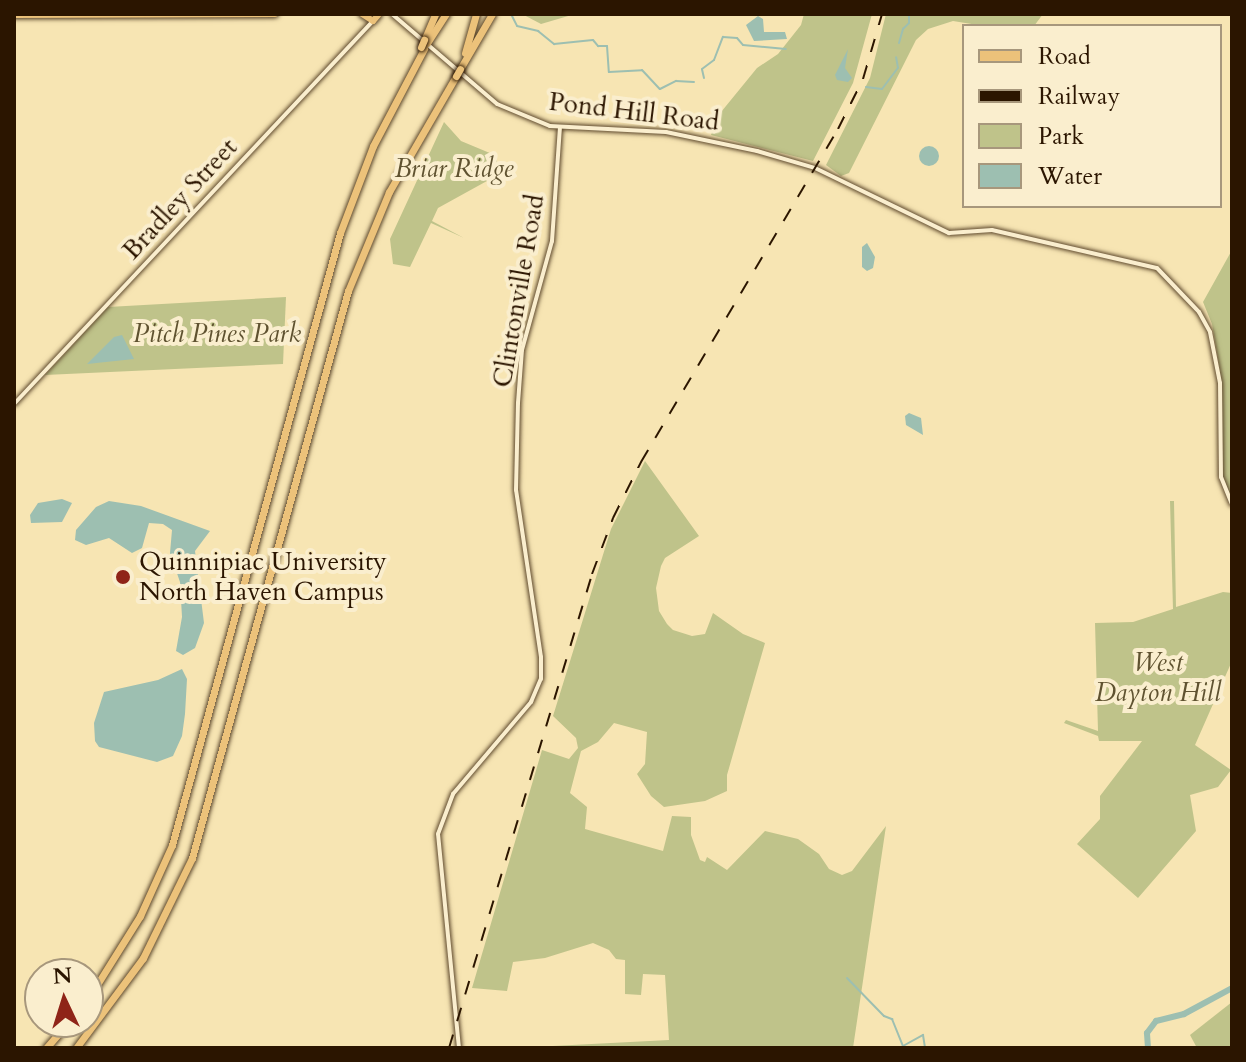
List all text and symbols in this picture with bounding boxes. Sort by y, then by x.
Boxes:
legend [962,24,1222,208]
text: Road [1038,40,1091,73]
text: Railway [1038,80,1120,113]
street label: Pond Hill Road [547,86,721,138]
text: Park [1038,120,1084,153]
street label: Bradley Street [116,132,244,266]
park label: Briar Ridge [395,153,513,185]
text: Water [1038,160,1102,193]
street label: Clintonville Road [487,192,551,390]
park label: Pitch Pines Park [133,318,301,350]
place label: Quinnipiac University North Haven Campus [139,546,387,608]
marker: Quinnipiac University North Haven Campus [114,568,132,586]
park label: West Dayton Hill [1095,647,1221,708]
north arrow [24,958,104,1038]
text: N [52,960,73,992]

